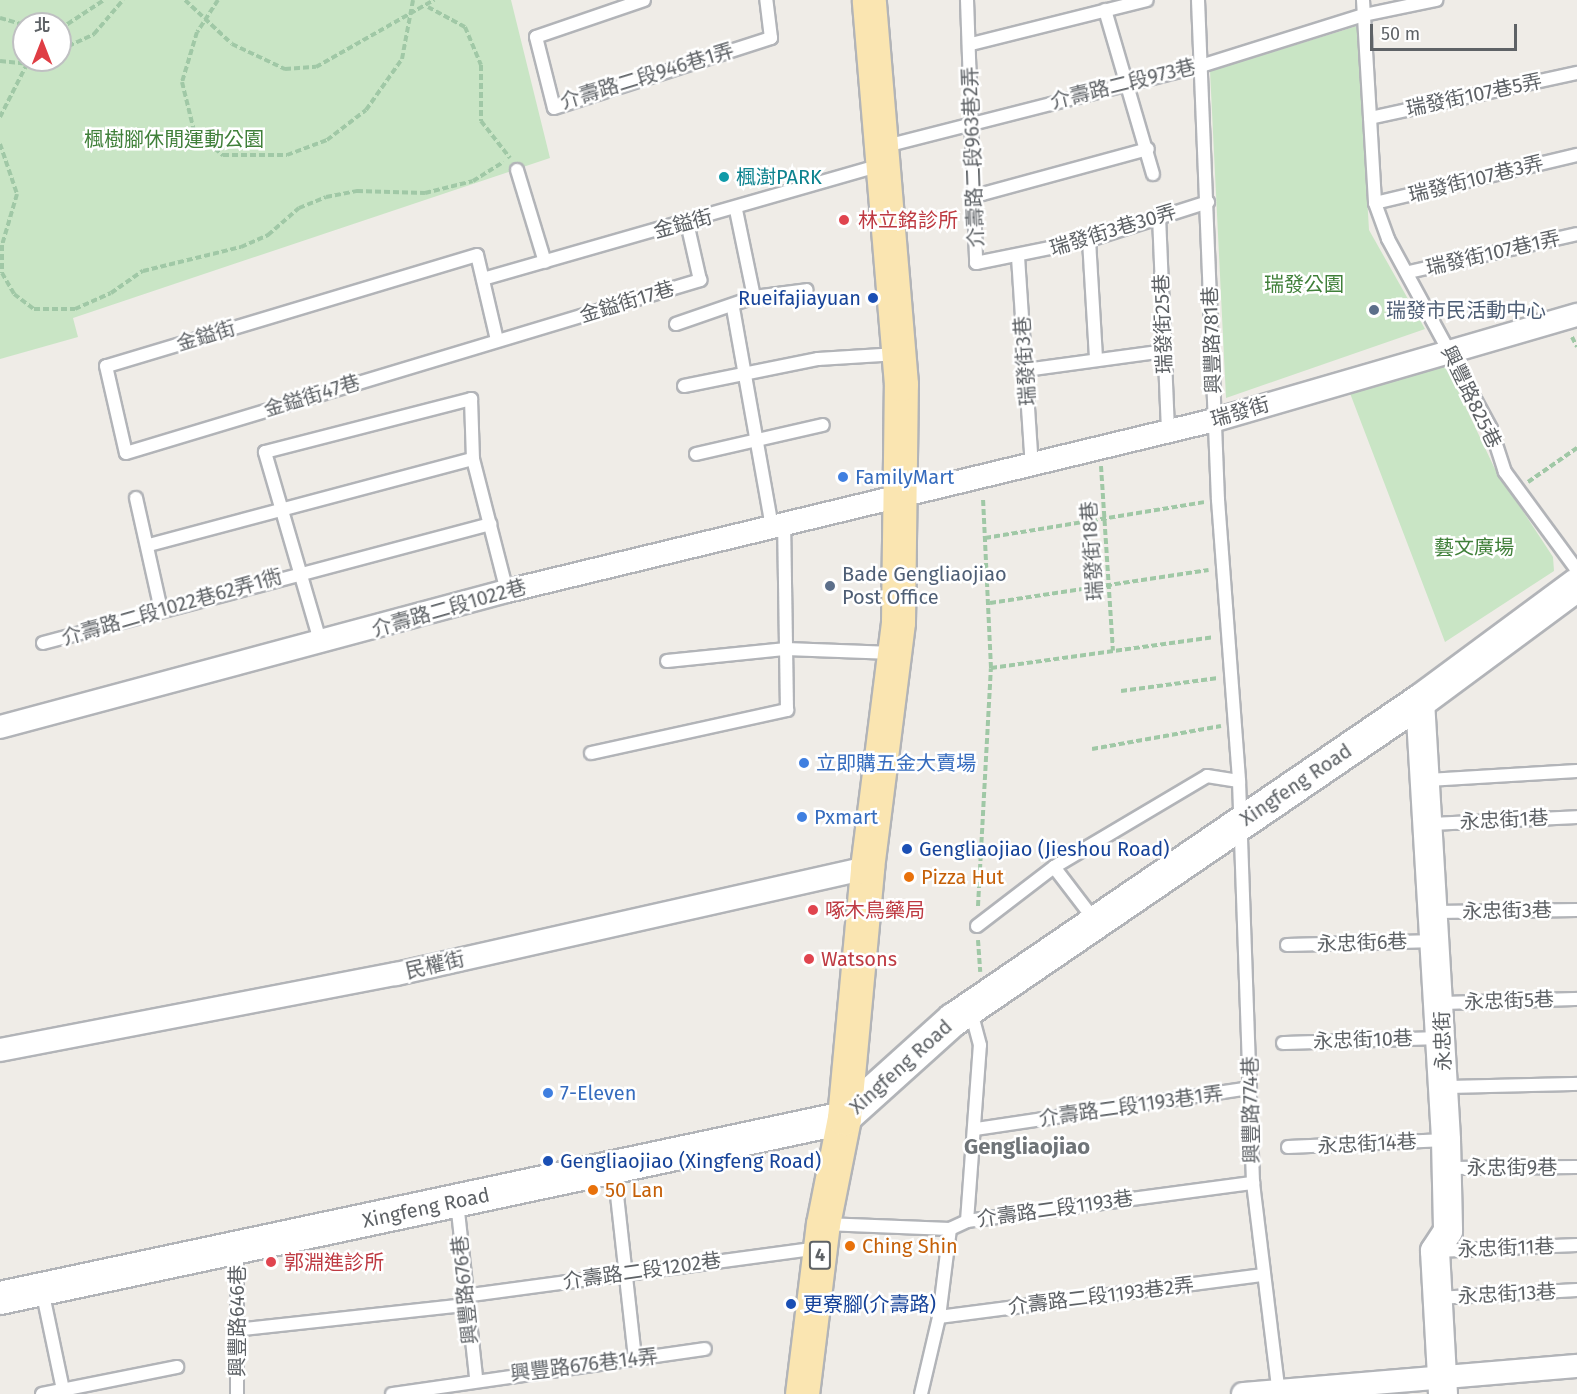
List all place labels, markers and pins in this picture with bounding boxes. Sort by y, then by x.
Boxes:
place label: 楓澍PARK [736,165,822,189]
marker: 楓澍PARK [717,170,731,184]
place label: 林立銘診所 [858,208,958,232]
marker: 林立銘診所 [835,211,853,229]
place label: Rueifajiayuan [738,286,861,310]
marker: Rueifajiayuan [866,291,880,305]
place label: 瑞發市民活動中心 [1386,298,1546,322]
marker: 瑞發市民活動中心 [1367,303,1381,317]
place label: FamilyMart [855,465,954,489]
marker: FamilyMart [836,470,850,484]
place label: Bade Gengliaojiao Post Office [842,562,1007,609]
marker: Bade Gengliaojiao Post Office [823,579,837,593]
place label: 立即購五金大賣場 [816,751,976,775]
marker: 立即購五金大賣場 [797,756,811,770]
place label: Pxmart [814,805,878,829]
marker: Pxmart [795,810,809,824]
place label: Gengliaojiao (Jieshou Road) [919,837,1170,861]
marker: Gengliaojiao (Jieshou Road) [900,842,914,856]
place label: Pizza Hut [921,865,1004,889]
marker: Pizza Hut [902,870,916,884]
place label: 啄木鳥藥局 [825,898,925,922]
marker: 啄木鳥藥局 [806,903,820,917]
place label: Watsons [821,947,897,971]
marker: Watsons [802,952,816,966]
place label: 7-Eleven [560,1081,636,1105]
marker: 7-Eleven [541,1086,555,1100]
place label: Gengliaojiao (Xingfeng Road) [560,1149,821,1173]
marker: Gengliaojiao (Xingfeng Road) [541,1154,555,1168]
place label: 50 Lan [605,1178,664,1202]
marker: 50 Lan [586,1183,600,1197]
place label: Ching Shin [862,1234,958,1258]
marker: Ching Shin [843,1239,857,1253]
place label: 郭淵進診所 [284,1250,384,1274]
marker: 郭淵進診所 [262,1253,280,1271]
place label: 更寮腳(介壽路) [803,1292,936,1316]
marker: 更寮腳(介壽路) [784,1297,798,1311]

